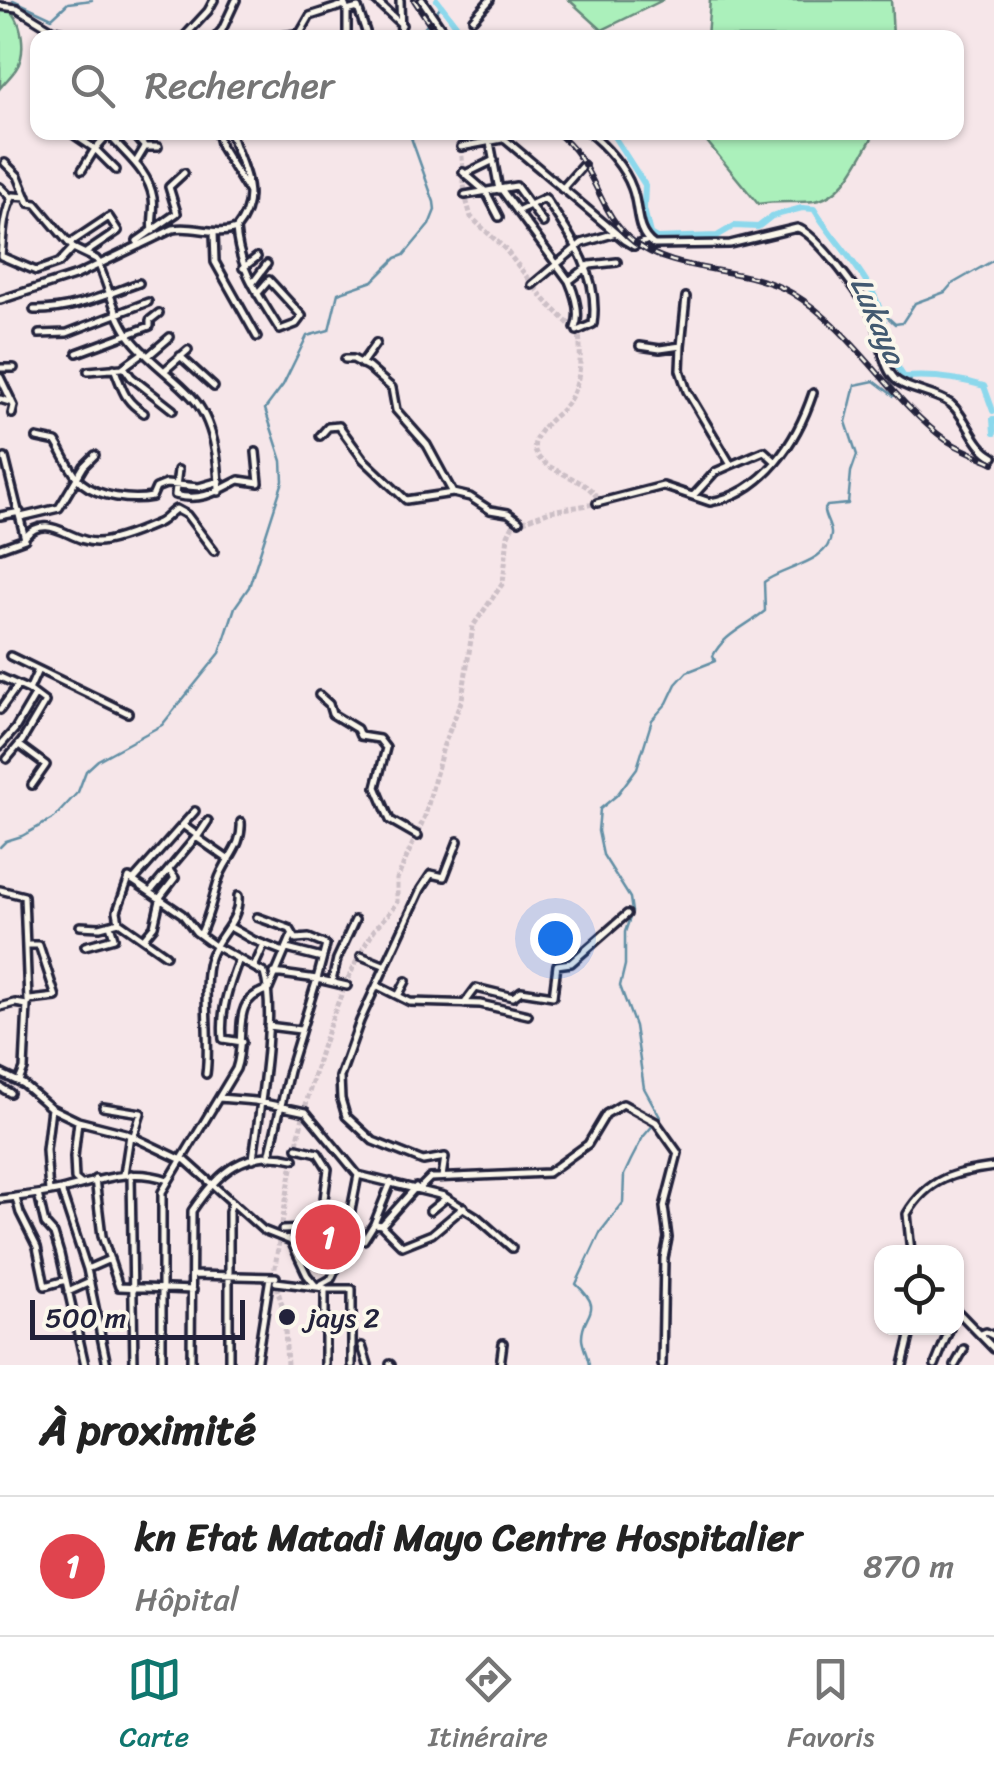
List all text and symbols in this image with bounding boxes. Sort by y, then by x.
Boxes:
search box [30,30,964,140]
text: Rechercher [145,52,334,119]
icon: search [65,58,120,113]
water label: Lukaya [835,267,922,375]
your location [530,913,581,964]
pin: 1 [296,1200,360,1274]
map controls [874,1245,964,1335]
button: locate [874,1245,964,1335]
text: 500 m [45,1293,126,1342]
place label: jays 2 [301,1293,380,1342]
scale bar [30,1295,245,1340]
marker: jays 2 [276,1306,298,1328]
text: À proximité [40,1393,256,1467]
text: kn Etat Matadi Mayo Centre Hospitalier [135,1504,802,1571]
text: 1 [66,1538,79,1595]
text: 870 m [863,1538,954,1595]
text: Hôpital [135,1571,239,1628]
tab: Carte [120,1652,189,1761]
tab: Itinéraire [428,1652,548,1761]
tab: Favoris [787,1652,874,1761]

